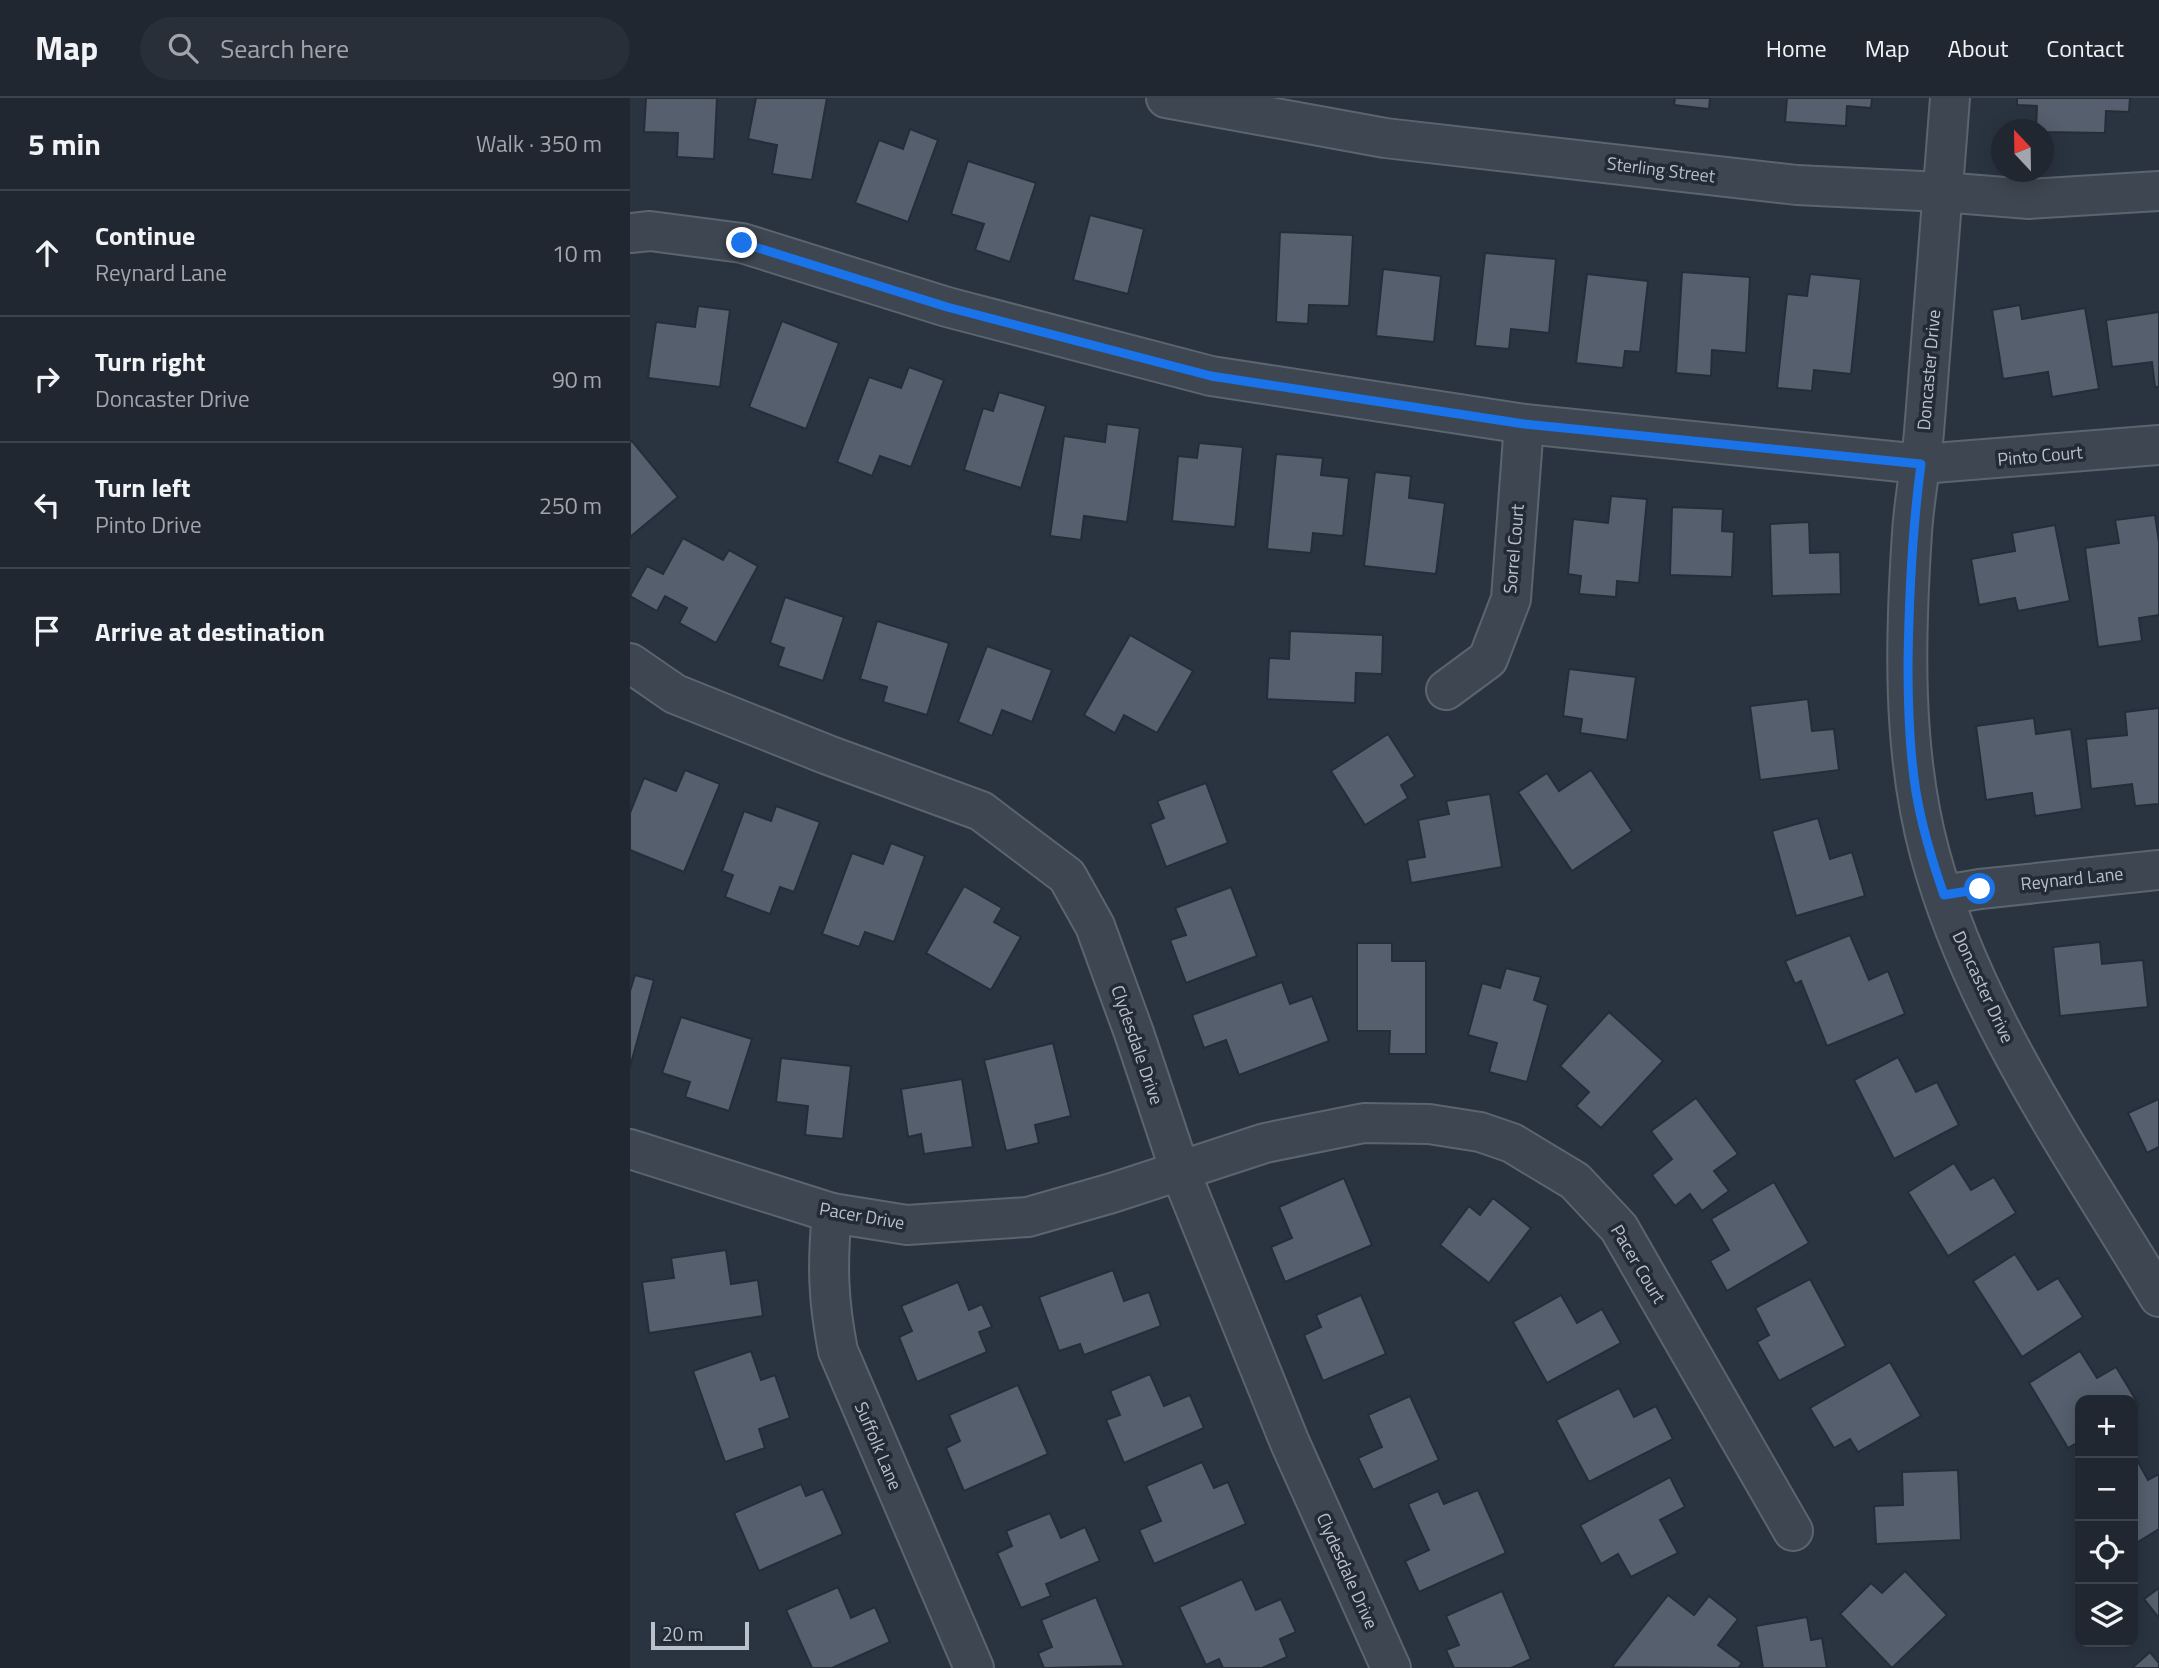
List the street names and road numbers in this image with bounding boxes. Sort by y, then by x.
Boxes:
street label: Sterling Street [1606,149,1717,190]
street label: Doncaster Drive [1910,309,1947,431]
street label: Pinto Court [1996,438,2084,473]
street label: Sorrel Court [1496,502,1531,595]
street label: Reynard Lane [2019,860,2125,897]
street label: Doncaster Drive [1946,926,2021,1047]
street label: Clydesdale Drive [1104,982,1171,1108]
street label: Pacer Drive [817,1195,907,1236]
street label: Pacer Court [1604,1219,1673,1309]
street label: Suffolk Lane [848,1397,909,1494]
street label: Clydesdale Drive [1310,1508,1385,1633]

